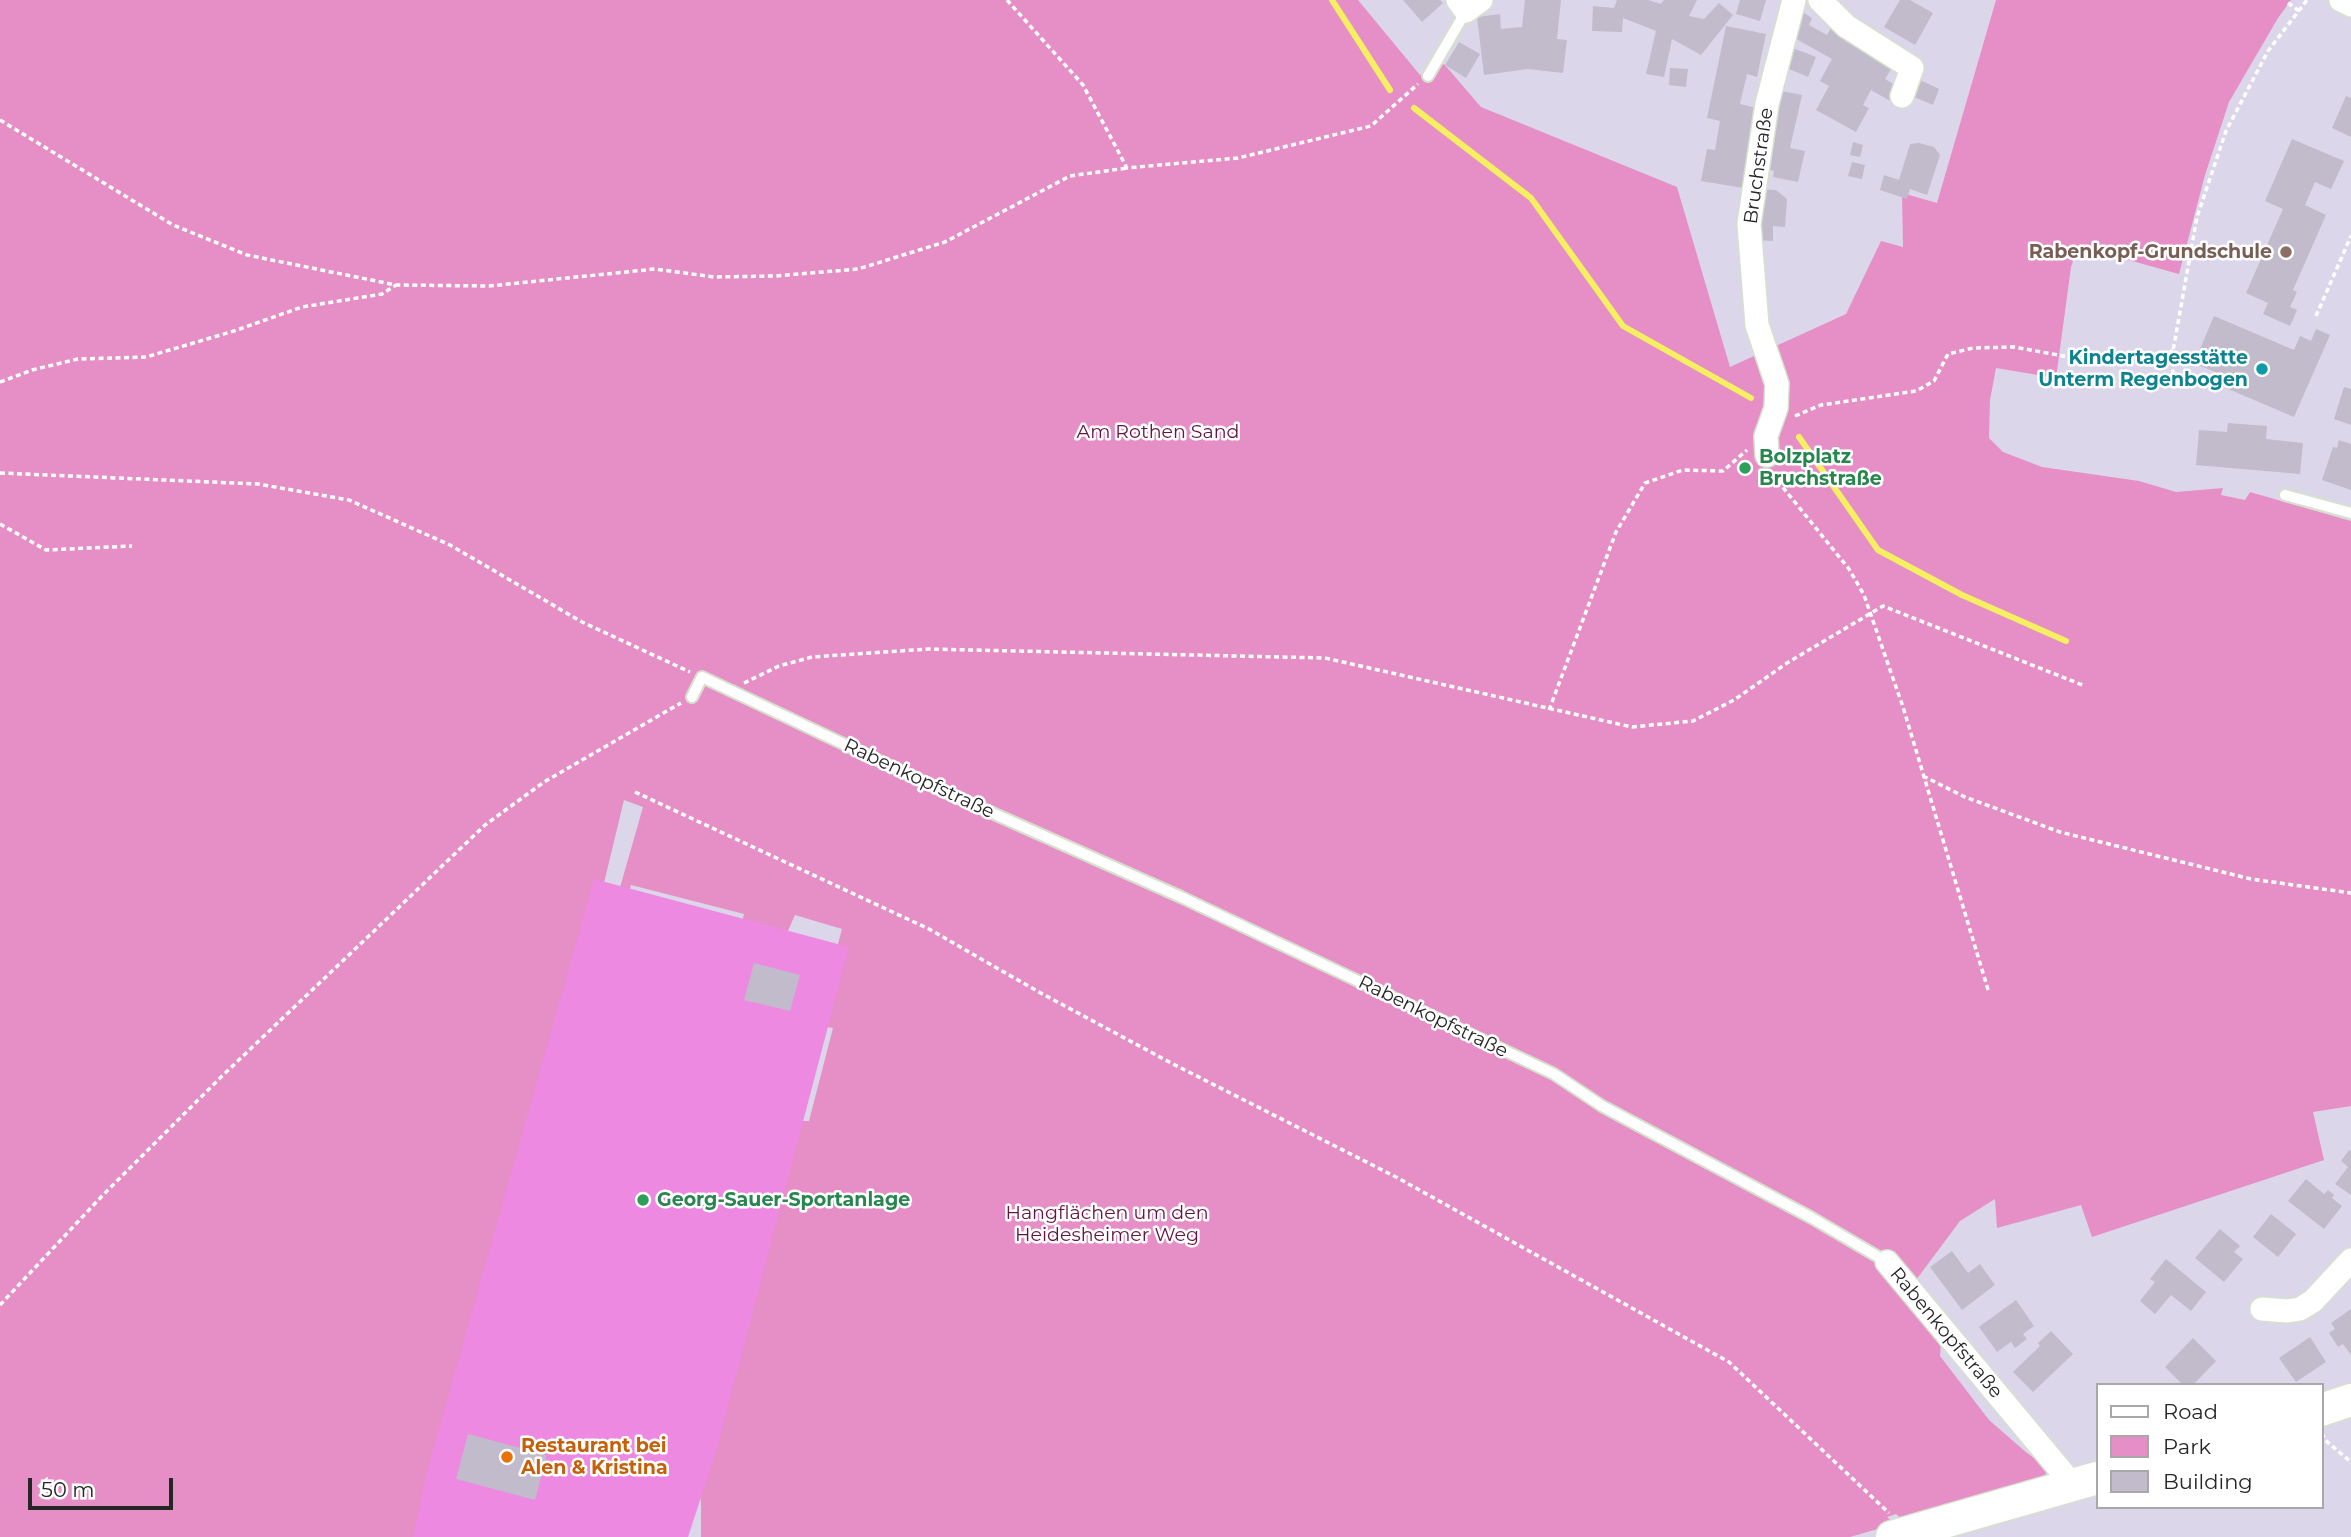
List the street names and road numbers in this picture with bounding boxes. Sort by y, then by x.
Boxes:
street label: Bruchstraße [1740,106,1778,226]
street label: Rabenkopfstraße [840,734,998,824]
street label: Rabenkopfstraße [1355,971,1511,1063]
street label: Rabenkopfstraße [1885,1263,2007,1403]

